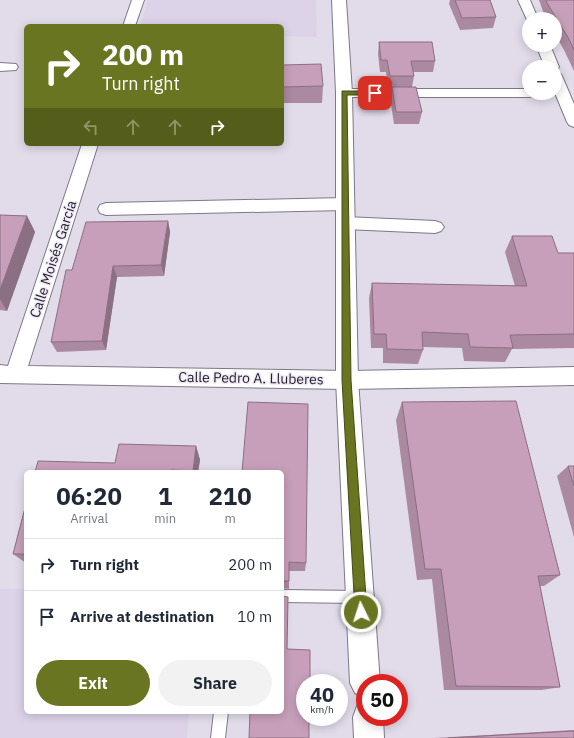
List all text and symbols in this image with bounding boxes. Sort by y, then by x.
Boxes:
map controls [522,12,562,100]
button: + [522,12,562,52]
text: 200 m [102,36,184,73]
icon: right [36,40,88,92]
button: − [522,60,562,100]
text: Turn right [102,72,180,95]
pin [358,76,392,110]
icon: arrive [364,82,386,104]
icon: left [80,116,102,138]
icon: ahead [122,116,144,138]
icon: ahead [164,116,186,138]
icon: right [206,116,228,138]
street label: Calle Moisés García [26,198,81,320]
street label: Calle Pedro A. Lluberes [178,368,324,388]
text: 06:20 [56,480,122,512]
text: 1 [158,480,172,512]
text: 210 [208,480,252,512]
text: Arrival [70,510,108,527]
text: min [154,510,176,527]
text: m [224,510,236,527]
icon: right [36,554,58,576]
text: Turn right [70,555,139,574]
text: 200 m [228,555,272,574]
position arrow [340,591,382,633]
icon: arrive [36,606,58,628]
text: Arrive at destination [70,607,214,626]
text: 10 m [237,607,272,626]
button: Exit [36,660,150,706]
button: Share [158,660,272,706]
speed limit sign: 50 [356,674,408,726]
text: 40 [310,681,334,708]
text: km/h [310,703,334,716]

